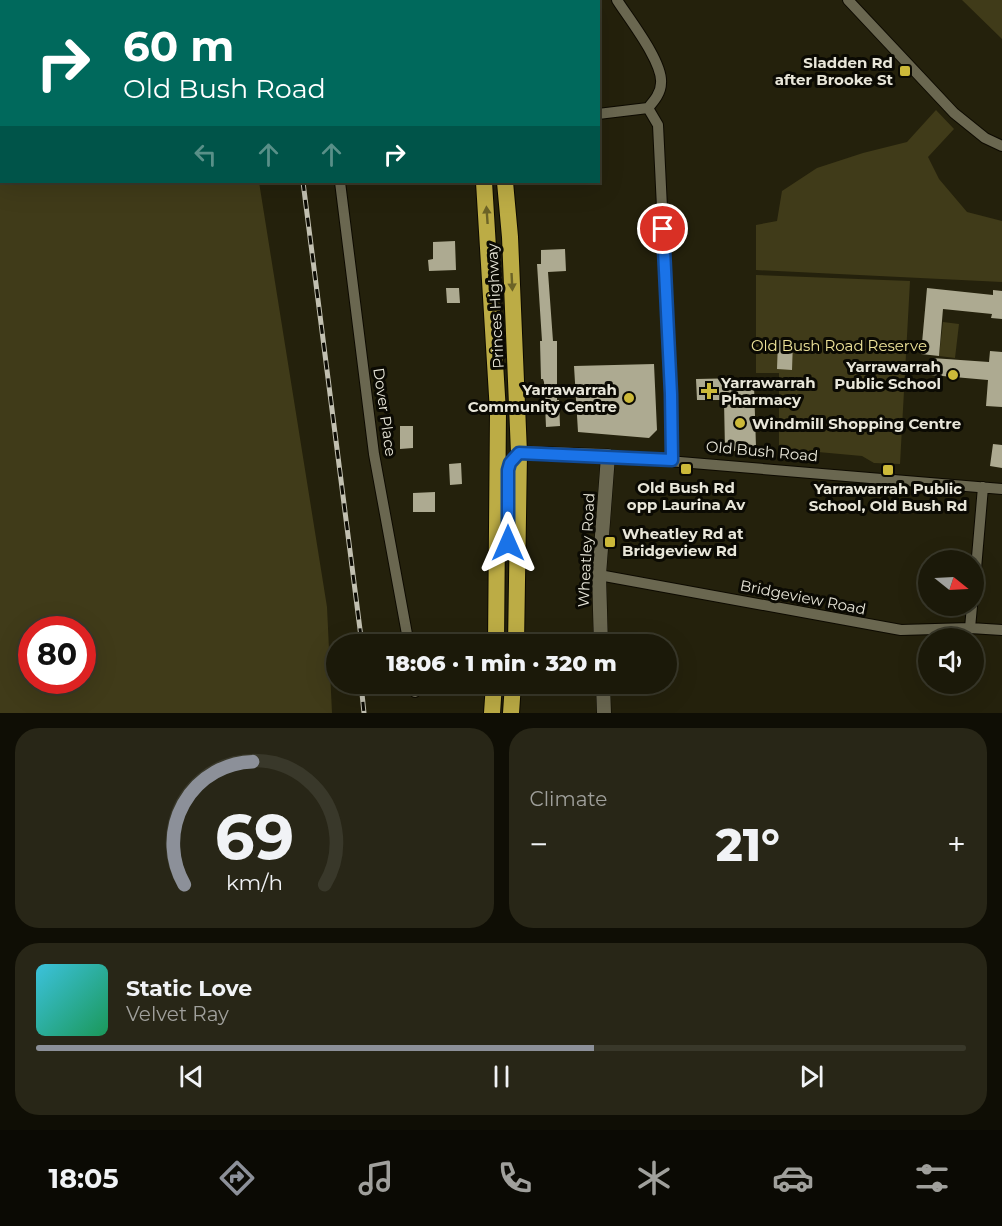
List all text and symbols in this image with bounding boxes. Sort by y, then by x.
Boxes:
text: 60 m [123,20,234,72]
icon: right [24,24,102,102]
place label: Sladden Rd after Brooke St [775,53,893,89]
marker: Sladden Rd after Brooke St [898,64,912,78]
text: Old Bush Road [123,72,326,105]
icon: left [189,138,222,171]
icon: ahead [252,138,285,171]
icon: ahead [315,138,348,171]
icon: right [378,138,411,171]
pin [637,203,688,254]
one-way arrow [482,205,491,224]
icon: arrive [646,212,679,245]
street label: Princes Highway [482,242,508,369]
one-way arrow [507,272,516,291]
park label: Old Bush Road Reserve [751,336,927,355]
place label: Yarrawarrah Public School [834,357,941,393]
street label: Dover Place [369,366,401,458]
marker: Yarrawarrah Public School [946,368,960,382]
place label: Yarrawarrah Pharmacy [720,373,816,409]
place label: Yarrawarrah Community Centre [468,380,617,416]
marker: Yarrawarrah Pharmacy [702,384,716,398]
marker: Yarrawarrah Community Centre [622,391,636,405]
place label: Windmill Shopping Centre [752,414,961,433]
marker: Windmill Shopping Centre [733,416,747,430]
street label: Old Bush Road [705,437,819,465]
marker: Old Bush Rd opp Laurina Av [679,462,693,476]
marker: Yarrawarrah Public School, Old Bush Rd [881,463,895,477]
place label: Old Bush Rd opp Laurina Av [627,478,746,514]
place label: Yarrawarrah Public School, Old Bush Rd [809,479,967,515]
street label: Wheatley Road [574,492,598,608]
position arrow [476,511,540,575]
place label: Wheatley Rd at Bridgeview Rd [622,524,744,560]
marker: Wheatley Rd at Bridgeview Rd [603,535,617,549]
north arrow [918,550,984,616]
map controls [918,550,984,694]
street label: Bridgeview Road [738,575,868,619]
speed limit sign: 80 [18,616,96,694]
button: sound [918,628,984,694]
text: 18:06 · 1 min · 320 m [386,650,617,677]
text: Climate [530,787,607,811]
text: 69 [214,799,294,875]
text: 21° [716,817,780,872]
text: − [530,824,548,864]
text: + [947,824,966,864]
text: km/h [226,869,283,895]
text: Static Love [126,975,252,1002]
text: Velvet Ray [126,1002,229,1026]
icon: previous [175,1060,208,1093]
icon: pause [485,1060,518,1093]
icon: next [795,1060,828,1093]
icon: directions [216,1157,258,1199]
icon: music [355,1157,397,1199]
icon: phone [494,1157,536,1199]
icon: climate [633,1157,675,1199]
icon: car [772,1157,814,1199]
icon: filters [911,1157,953,1199]
text: 18:05 [49,1162,118,1195]

